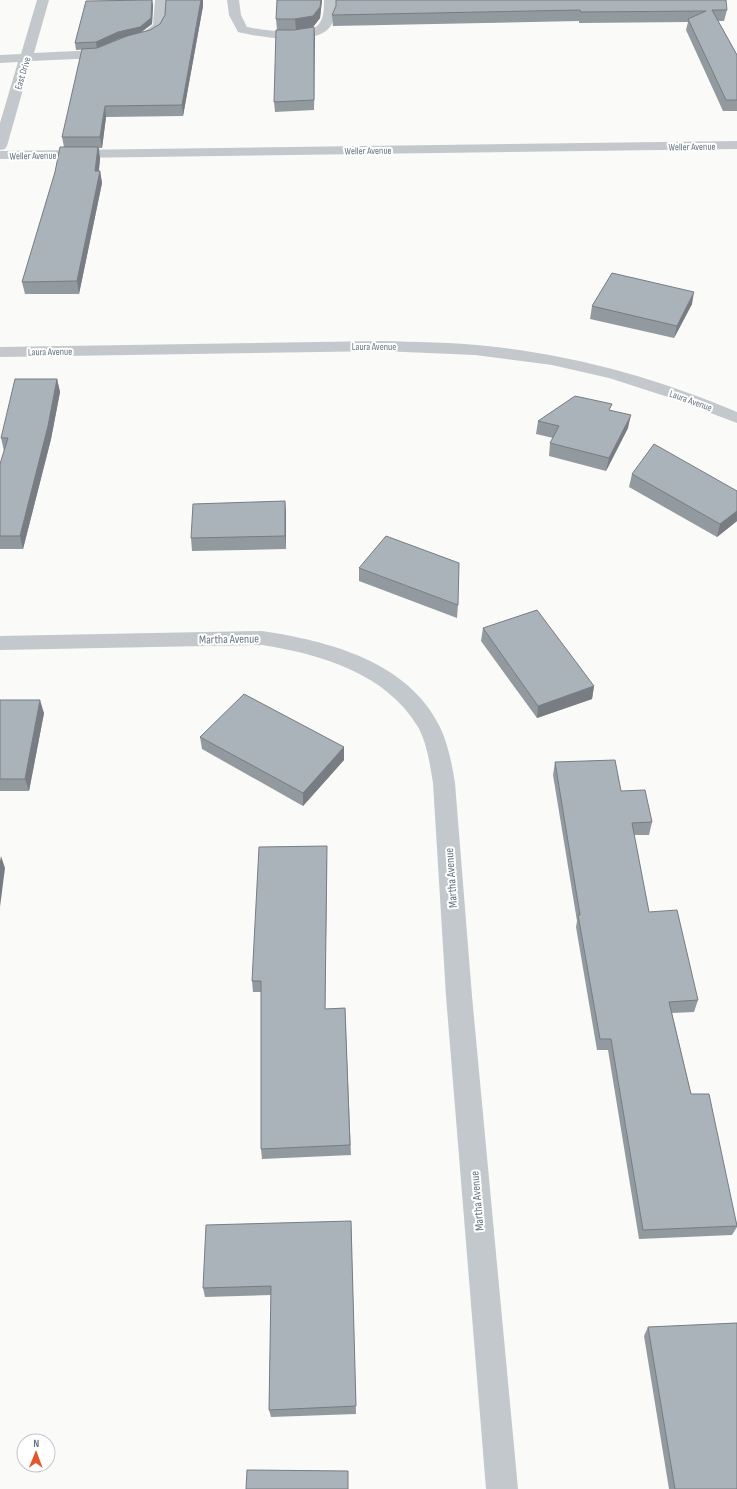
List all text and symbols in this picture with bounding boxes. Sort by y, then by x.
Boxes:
street label: East Drive [12,56,34,91]
street label: Weller Avenue [668,141,716,153]
street label: Weller Avenue [344,145,392,157]
street label: Weller Avenue [9,150,57,162]
street label: Laura Avenue [352,341,396,353]
street label: Laura Avenue [28,346,72,358]
street label: Laura Avenue [668,388,714,414]
street label: Martha Avenue [199,631,259,648]
street label: Martha Avenue [442,847,461,908]
street label: Martha Avenue [467,1170,488,1232]
north arrow [16,1433,56,1473]
text: N [33,1437,39,1450]

